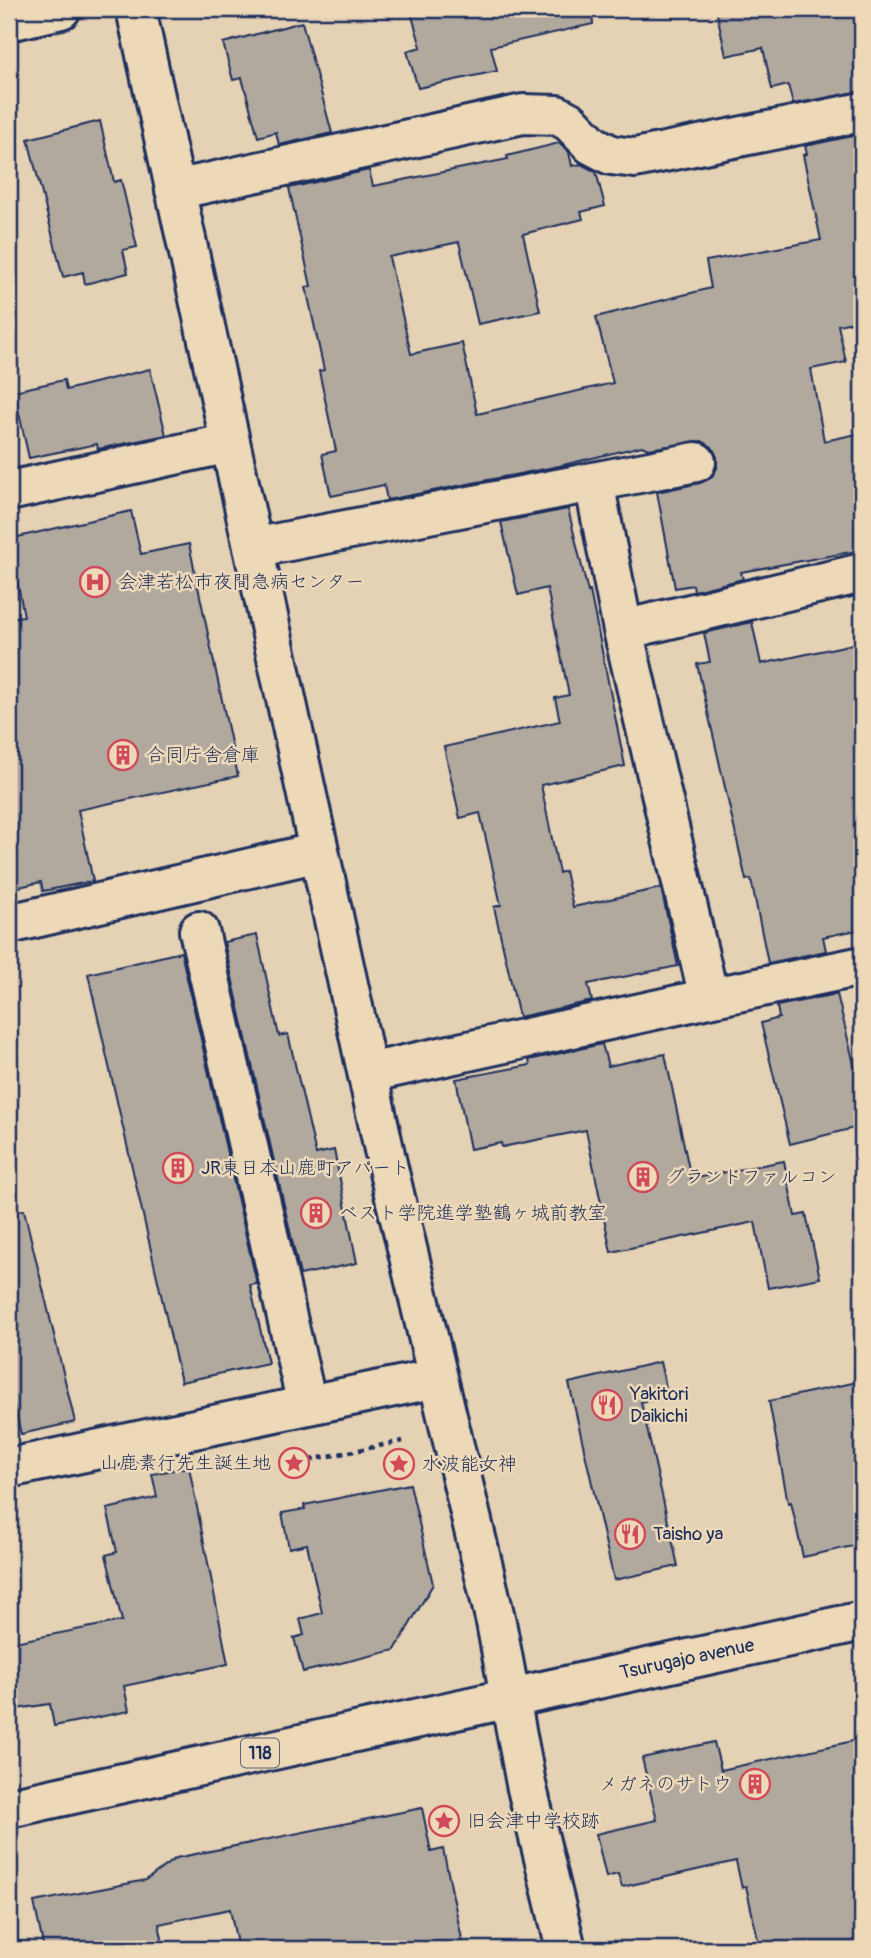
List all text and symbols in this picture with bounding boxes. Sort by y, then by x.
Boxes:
hospital icon: 会津若松市夜間急病センター [78,565,112,599]
place label: 会津若松市夜間急病センター [118,570,364,594]
building icon: 合同庁舎倉庫 [106,738,140,772]
place label: 合同庁舎倉庫 [146,743,260,767]
building icon: JR東日本山鹿町アパート [161,1151,195,1185]
place label: JR東日本山鹿町アパート [201,1156,410,1180]
building icon: グランドファルコン [626,1160,660,1194]
place label: グランドファルコン [666,1165,837,1189]
building icon: ベスト学院進学塾鶴ヶ城前教室 [299,1196,333,1230]
place label: ベスト学院進学塾鶴ヶ城前教室 [339,1201,607,1225]
place label: Yakitori Daikichi [629,1382,688,1428]
restaurant icon: Yakitori Daikichi [590,1388,624,1422]
place icon: 山鹿素行先生誕生地 [277,1446,311,1480]
place icon: 水波能女神 [382,1447,416,1481]
place label: 山鹿素行先生誕生地 [100,1451,271,1475]
place label: 水波能女神 [422,1452,517,1476]
restaurant icon: Taisho ya [613,1517,647,1551]
place label: Taisho ya [653,1522,723,1546]
street label: Tsurugajo avenue [618,1633,757,1685]
road number: 118 [241,1738,279,1768]
building icon: メガネのサトウ [738,1767,772,1801]
place label: メガネのサトウ [599,1772,732,1796]
place icon: 旧会津中学校跡 [427,1804,461,1838]
place label: 旧会津中学校跡 [467,1809,600,1833]

